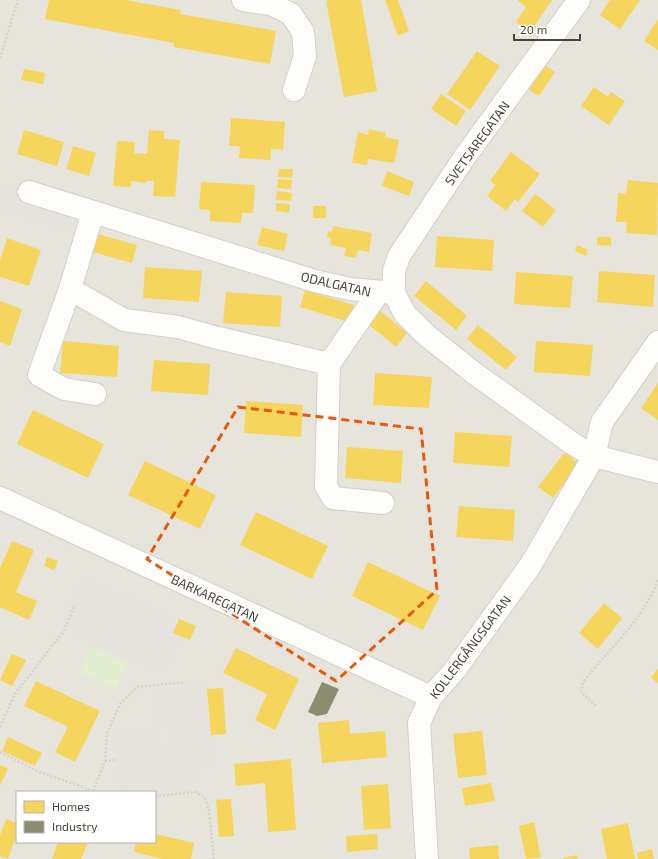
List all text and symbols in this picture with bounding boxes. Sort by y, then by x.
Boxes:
scale bar [514,16,580,42]
text: 20 m [520,22,547,36]
street label: SVETSAREGATAN [441,98,513,188]
street label: ODALGATAN [299,268,373,300]
street label: BARKAREGATAN [169,571,261,625]
street label: KOLLERGÅNGSGATAN [426,592,514,702]
legend [16,791,156,843]
text: Homes [52,799,90,813]
text: Industry [52,819,98,833]

